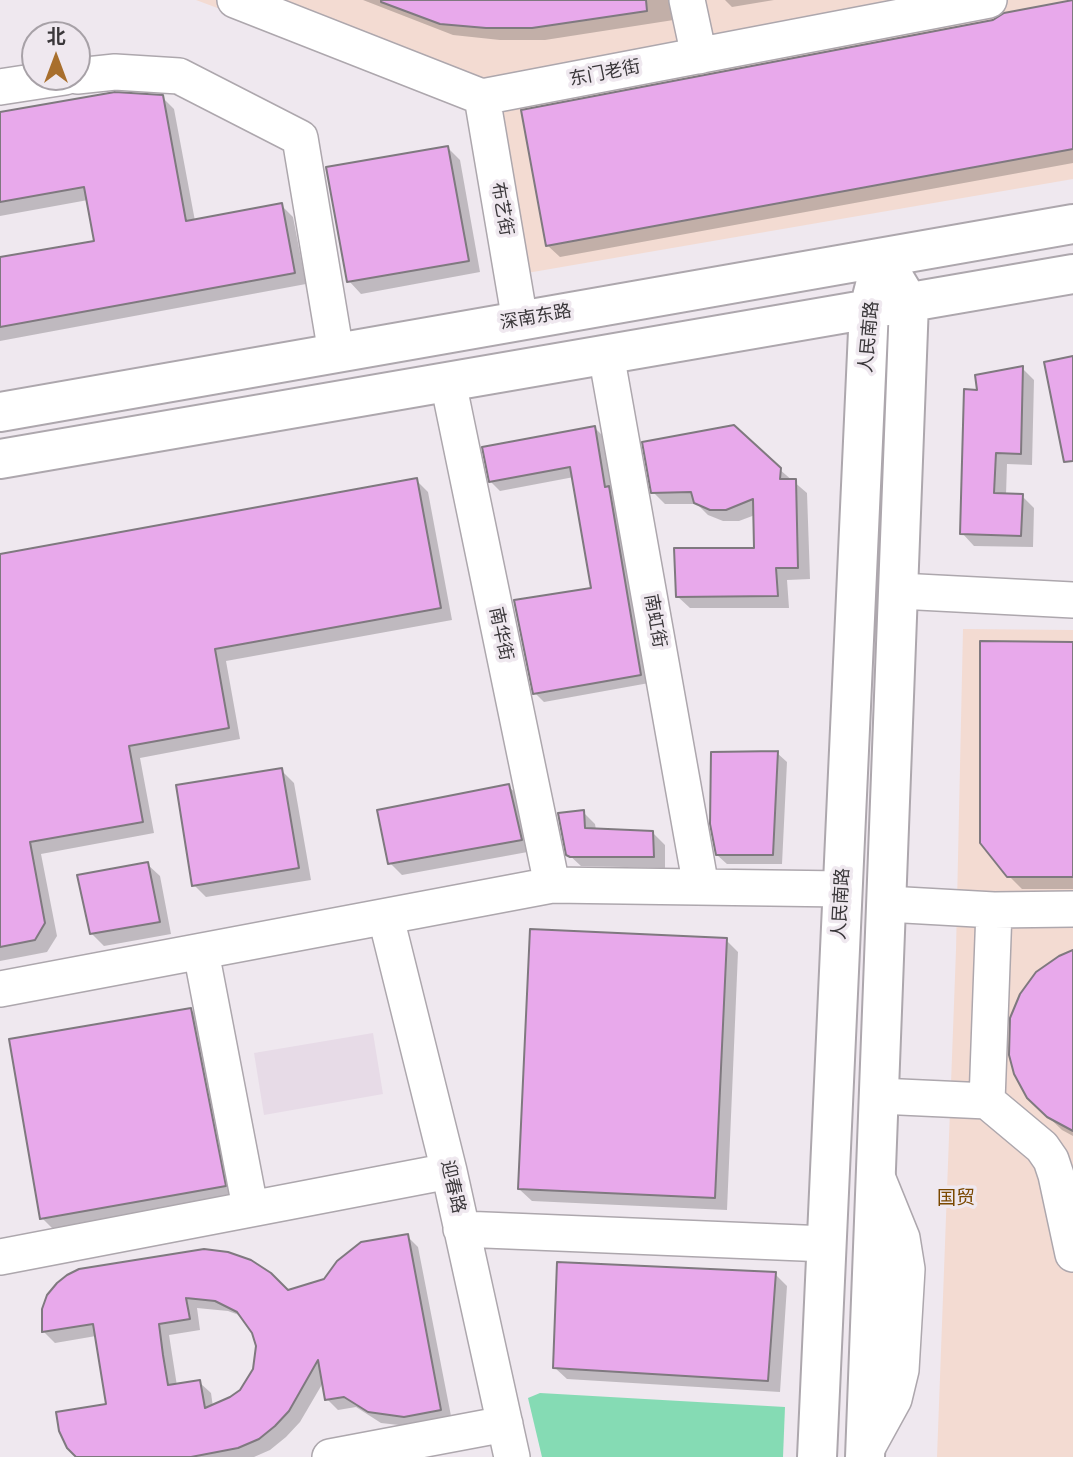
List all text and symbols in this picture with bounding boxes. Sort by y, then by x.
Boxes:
north arrow [21,21,91,91]
text: 北 [46,25,66,48]
street label: 东门老街 [568,57,642,91]
street label: 布艺街 [486,181,516,237]
street label: 人民南路 [856,300,884,374]
street label: 深南东路 [499,301,573,335]
street label: 南虹街 [639,593,669,649]
street label: 南华街 [484,605,516,663]
street label: 人民南路 [829,867,855,941]
street label: 迎春路 [435,1158,469,1216]
district label: 国贸 [937,1188,975,1210]

